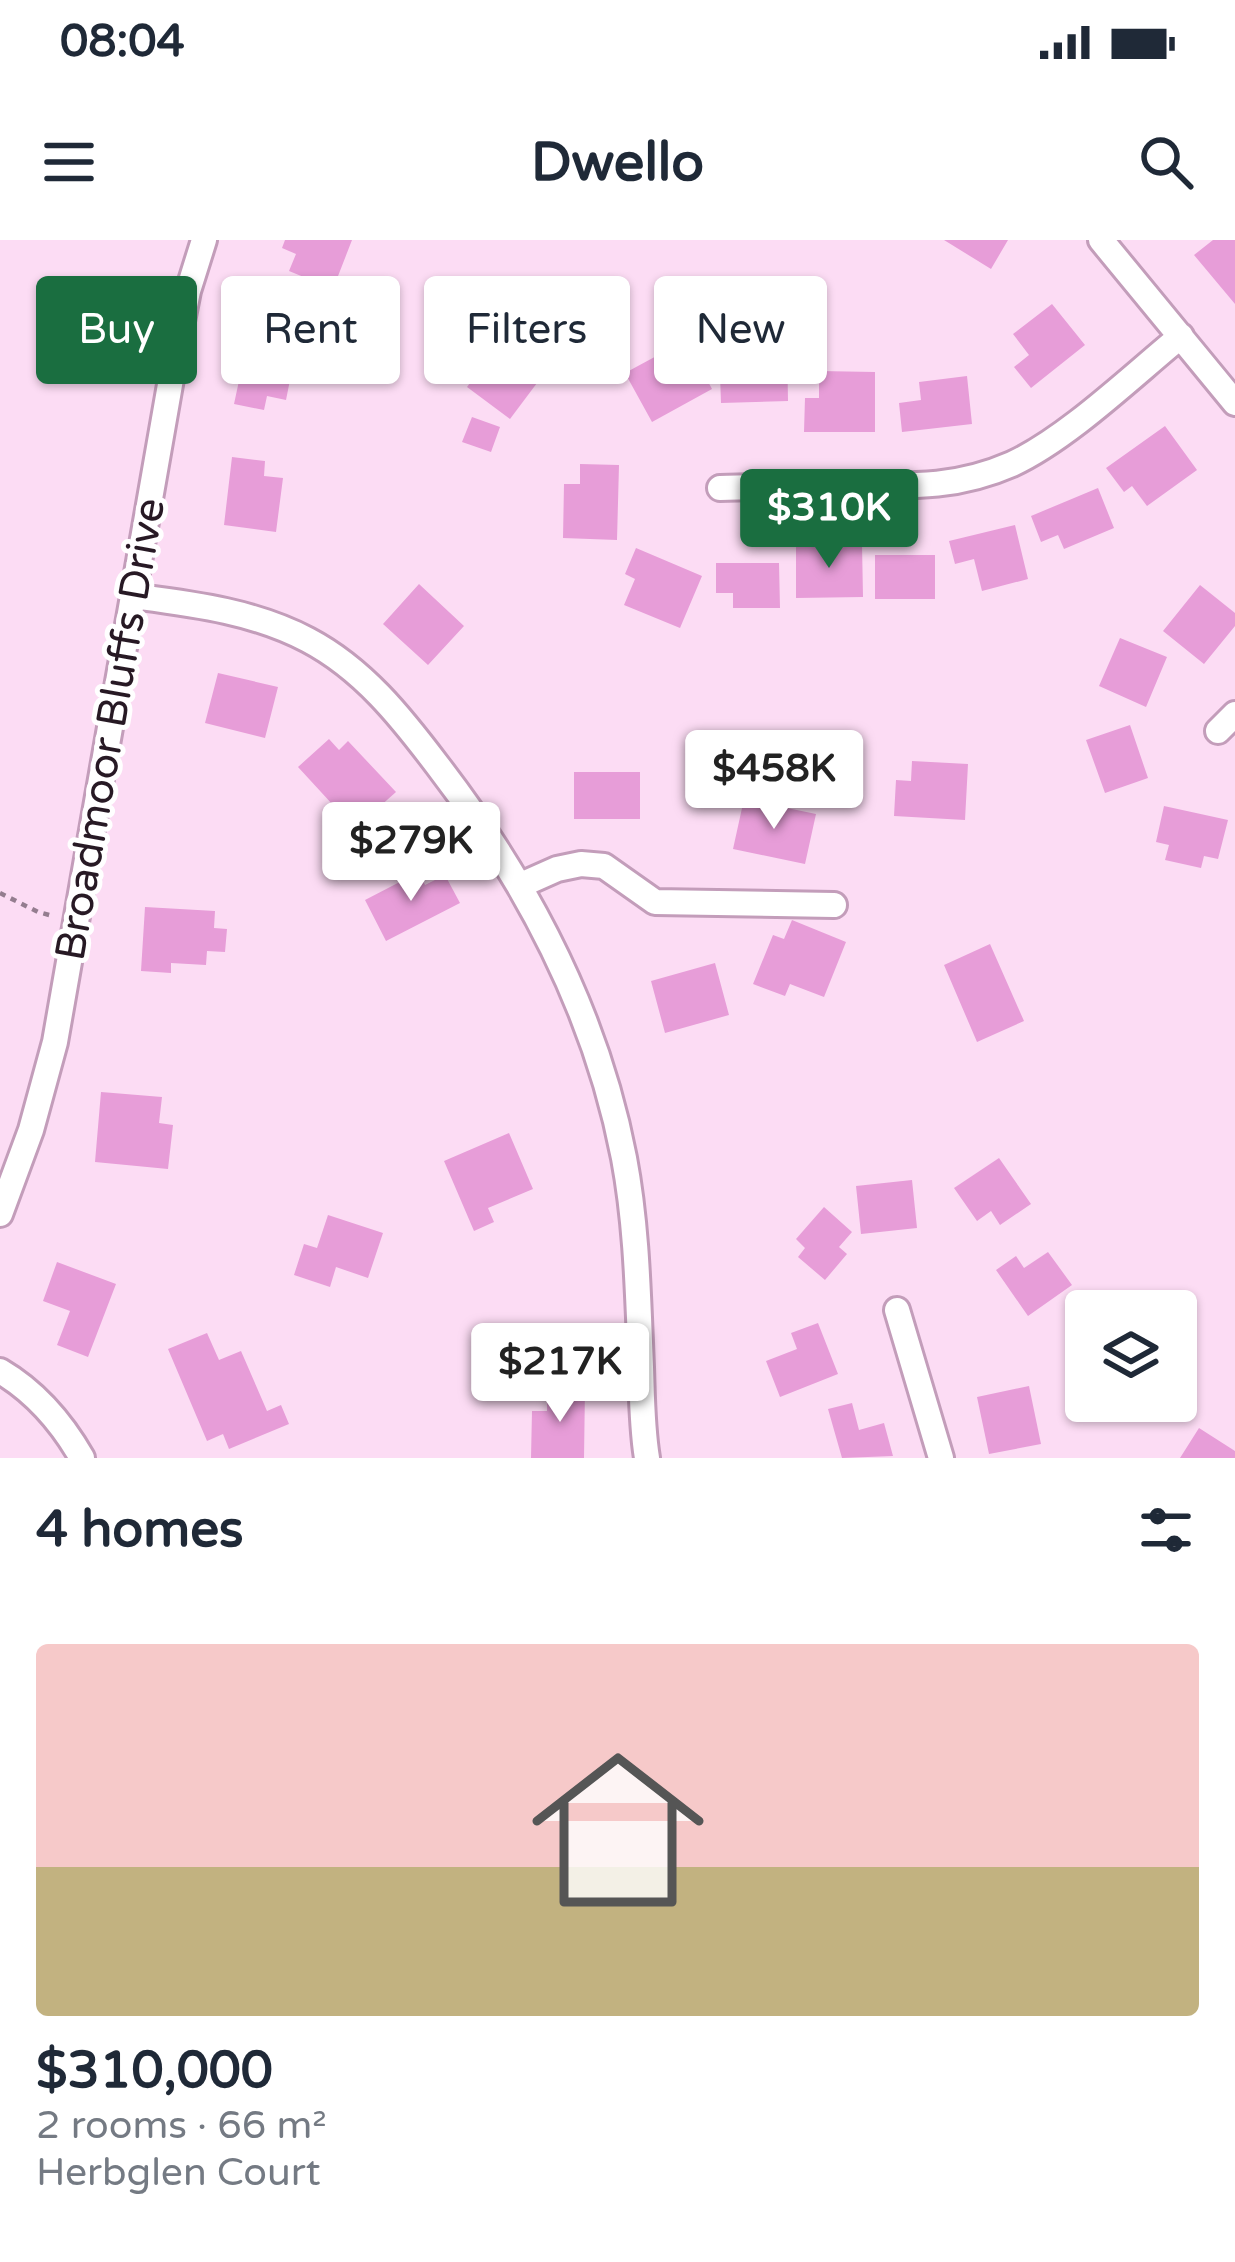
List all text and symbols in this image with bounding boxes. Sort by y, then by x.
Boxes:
text: 08:04 [60,15,185,69]
icon: menu [36,129,102,195]
icon: search [1133,129,1199,195]
text: Dwello [531,130,704,195]
chip: Buy [36,276,197,384]
chip: Rent [221,276,400,384]
chip: Filters [424,276,630,384]
chip: New [654,276,827,384]
pin: $310K [745,469,913,571]
text: $310K [767,484,891,531]
street label: Broadmoor Bluffs Drive [45,494,176,964]
pin: $458K [690,730,858,832]
text: $458K [712,745,836,792]
pin: $279K [327,802,495,904]
text: $279K [349,817,473,864]
map controls [1065,1290,1197,1422]
button: layers [1065,1290,1197,1422]
pin: $217K [476,1323,644,1425]
text: $217K [498,1338,622,1385]
icon: filters [1133,1497,1199,1563]
text: 4 homes [36,1499,244,1561]
icon: home [510,1722,726,1938]
text: $310,000 [36,2040,273,2102]
text: 2 rooms · 66 m² [36,2102,327,2149]
text: Herbglen Court [36,2149,321,2196]

